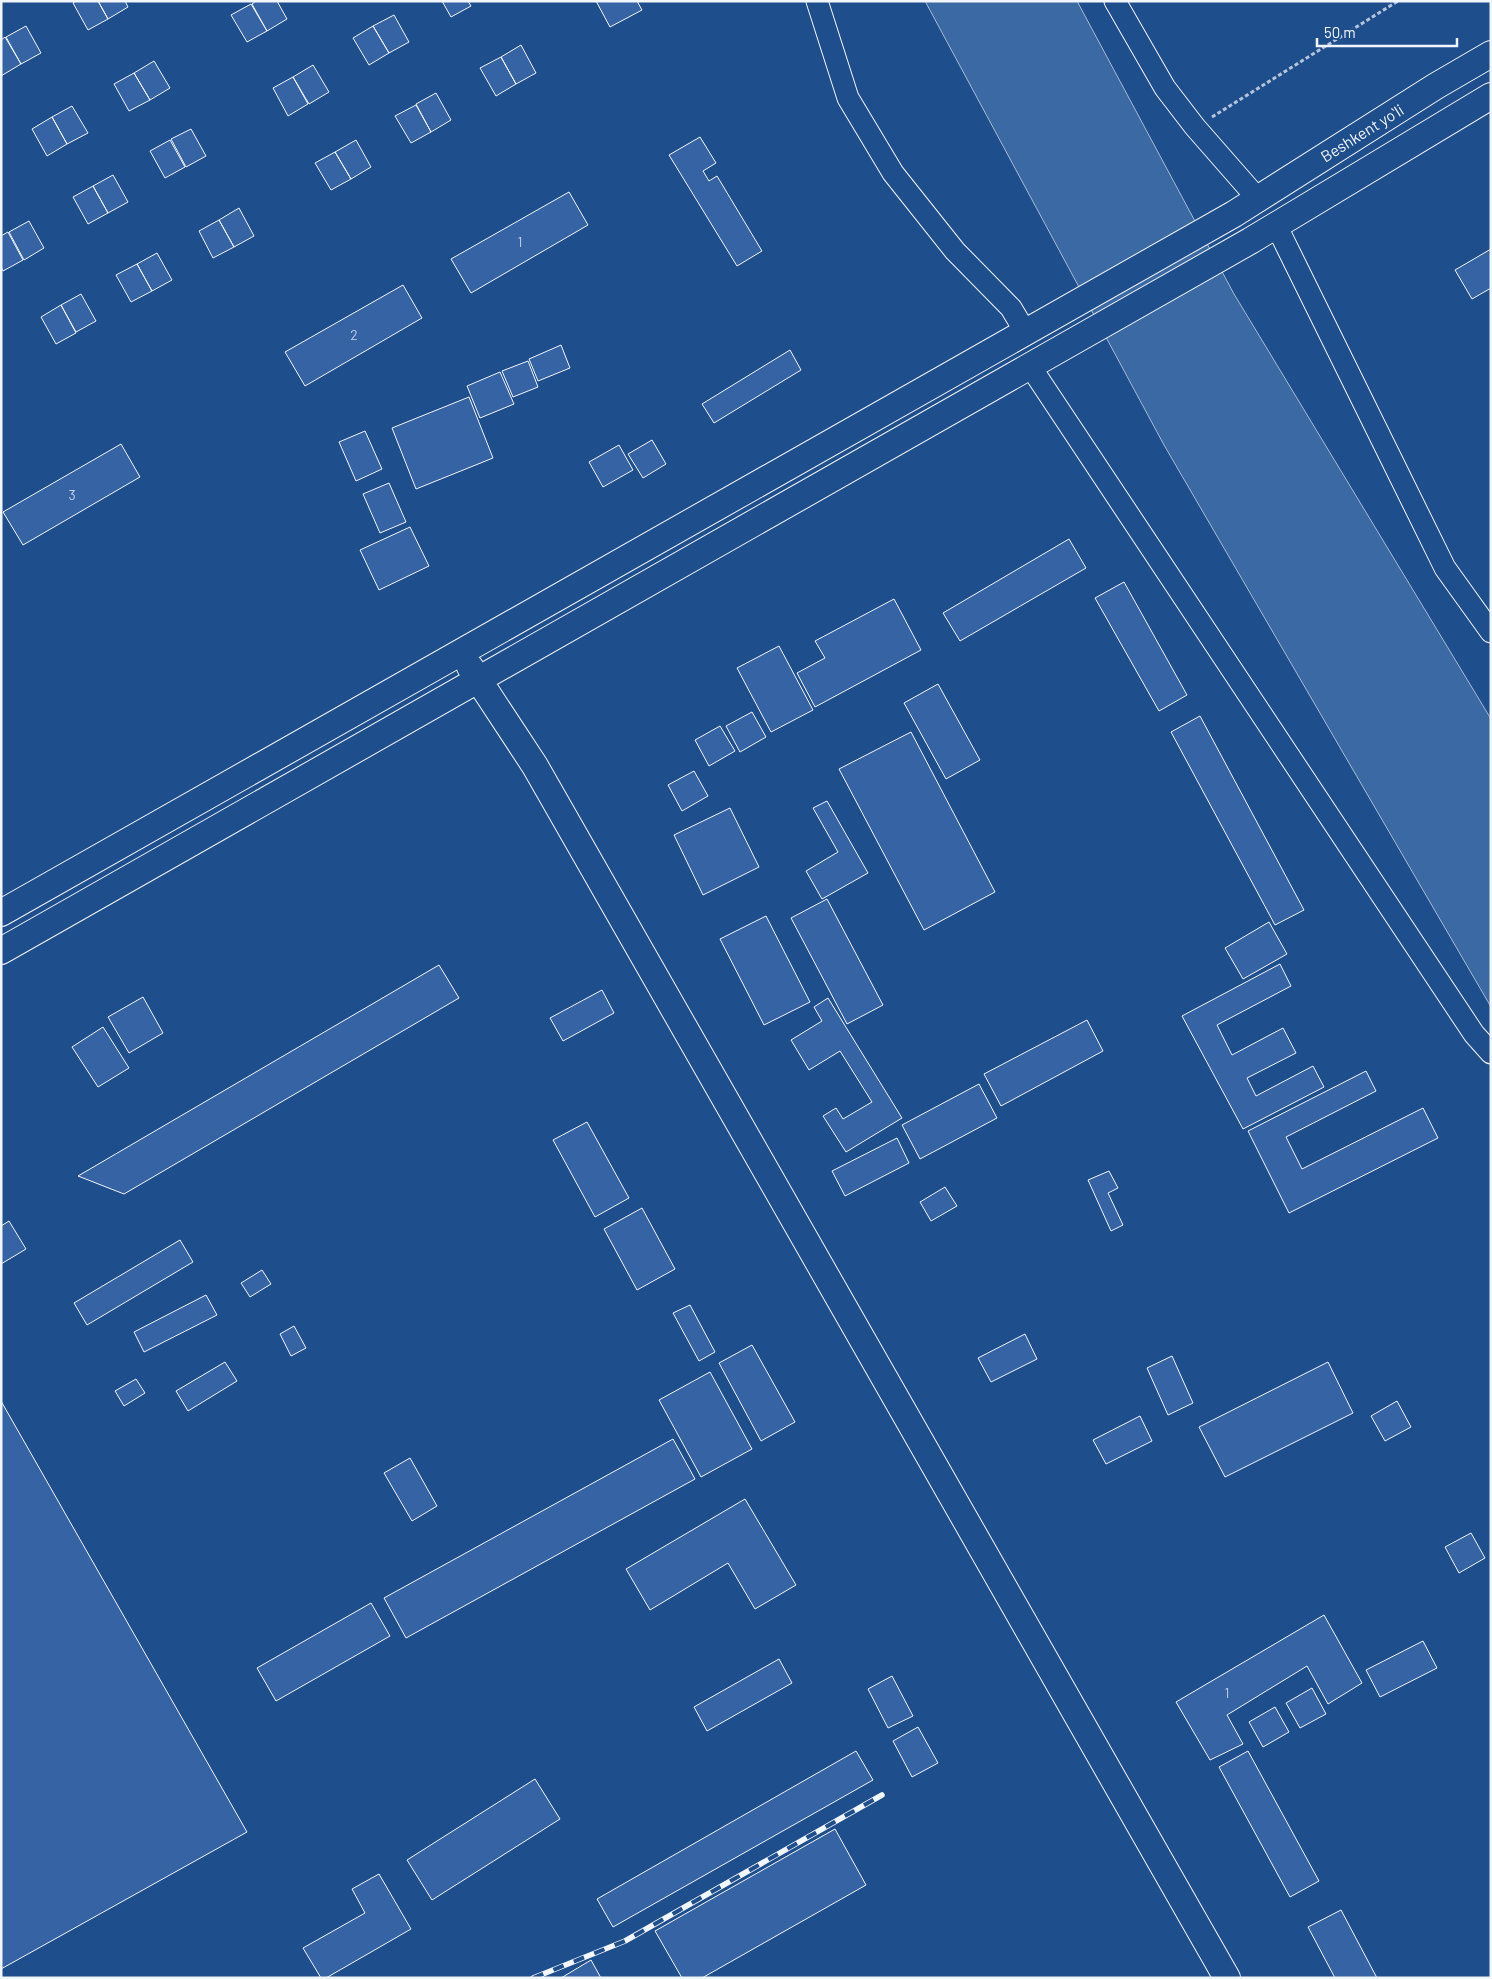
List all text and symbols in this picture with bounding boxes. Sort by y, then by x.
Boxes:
scale bar [1317,15,1457,47]
text: 50 m [1324,23,1356,41]
street label: Beshkent yoʻli [1317,99,1407,166]
house number: 1 [518,233,522,250]
house number: 2 [350,326,358,343]
house number: 3 [68,486,76,503]
house number: 1 [1225,1684,1229,1701]

